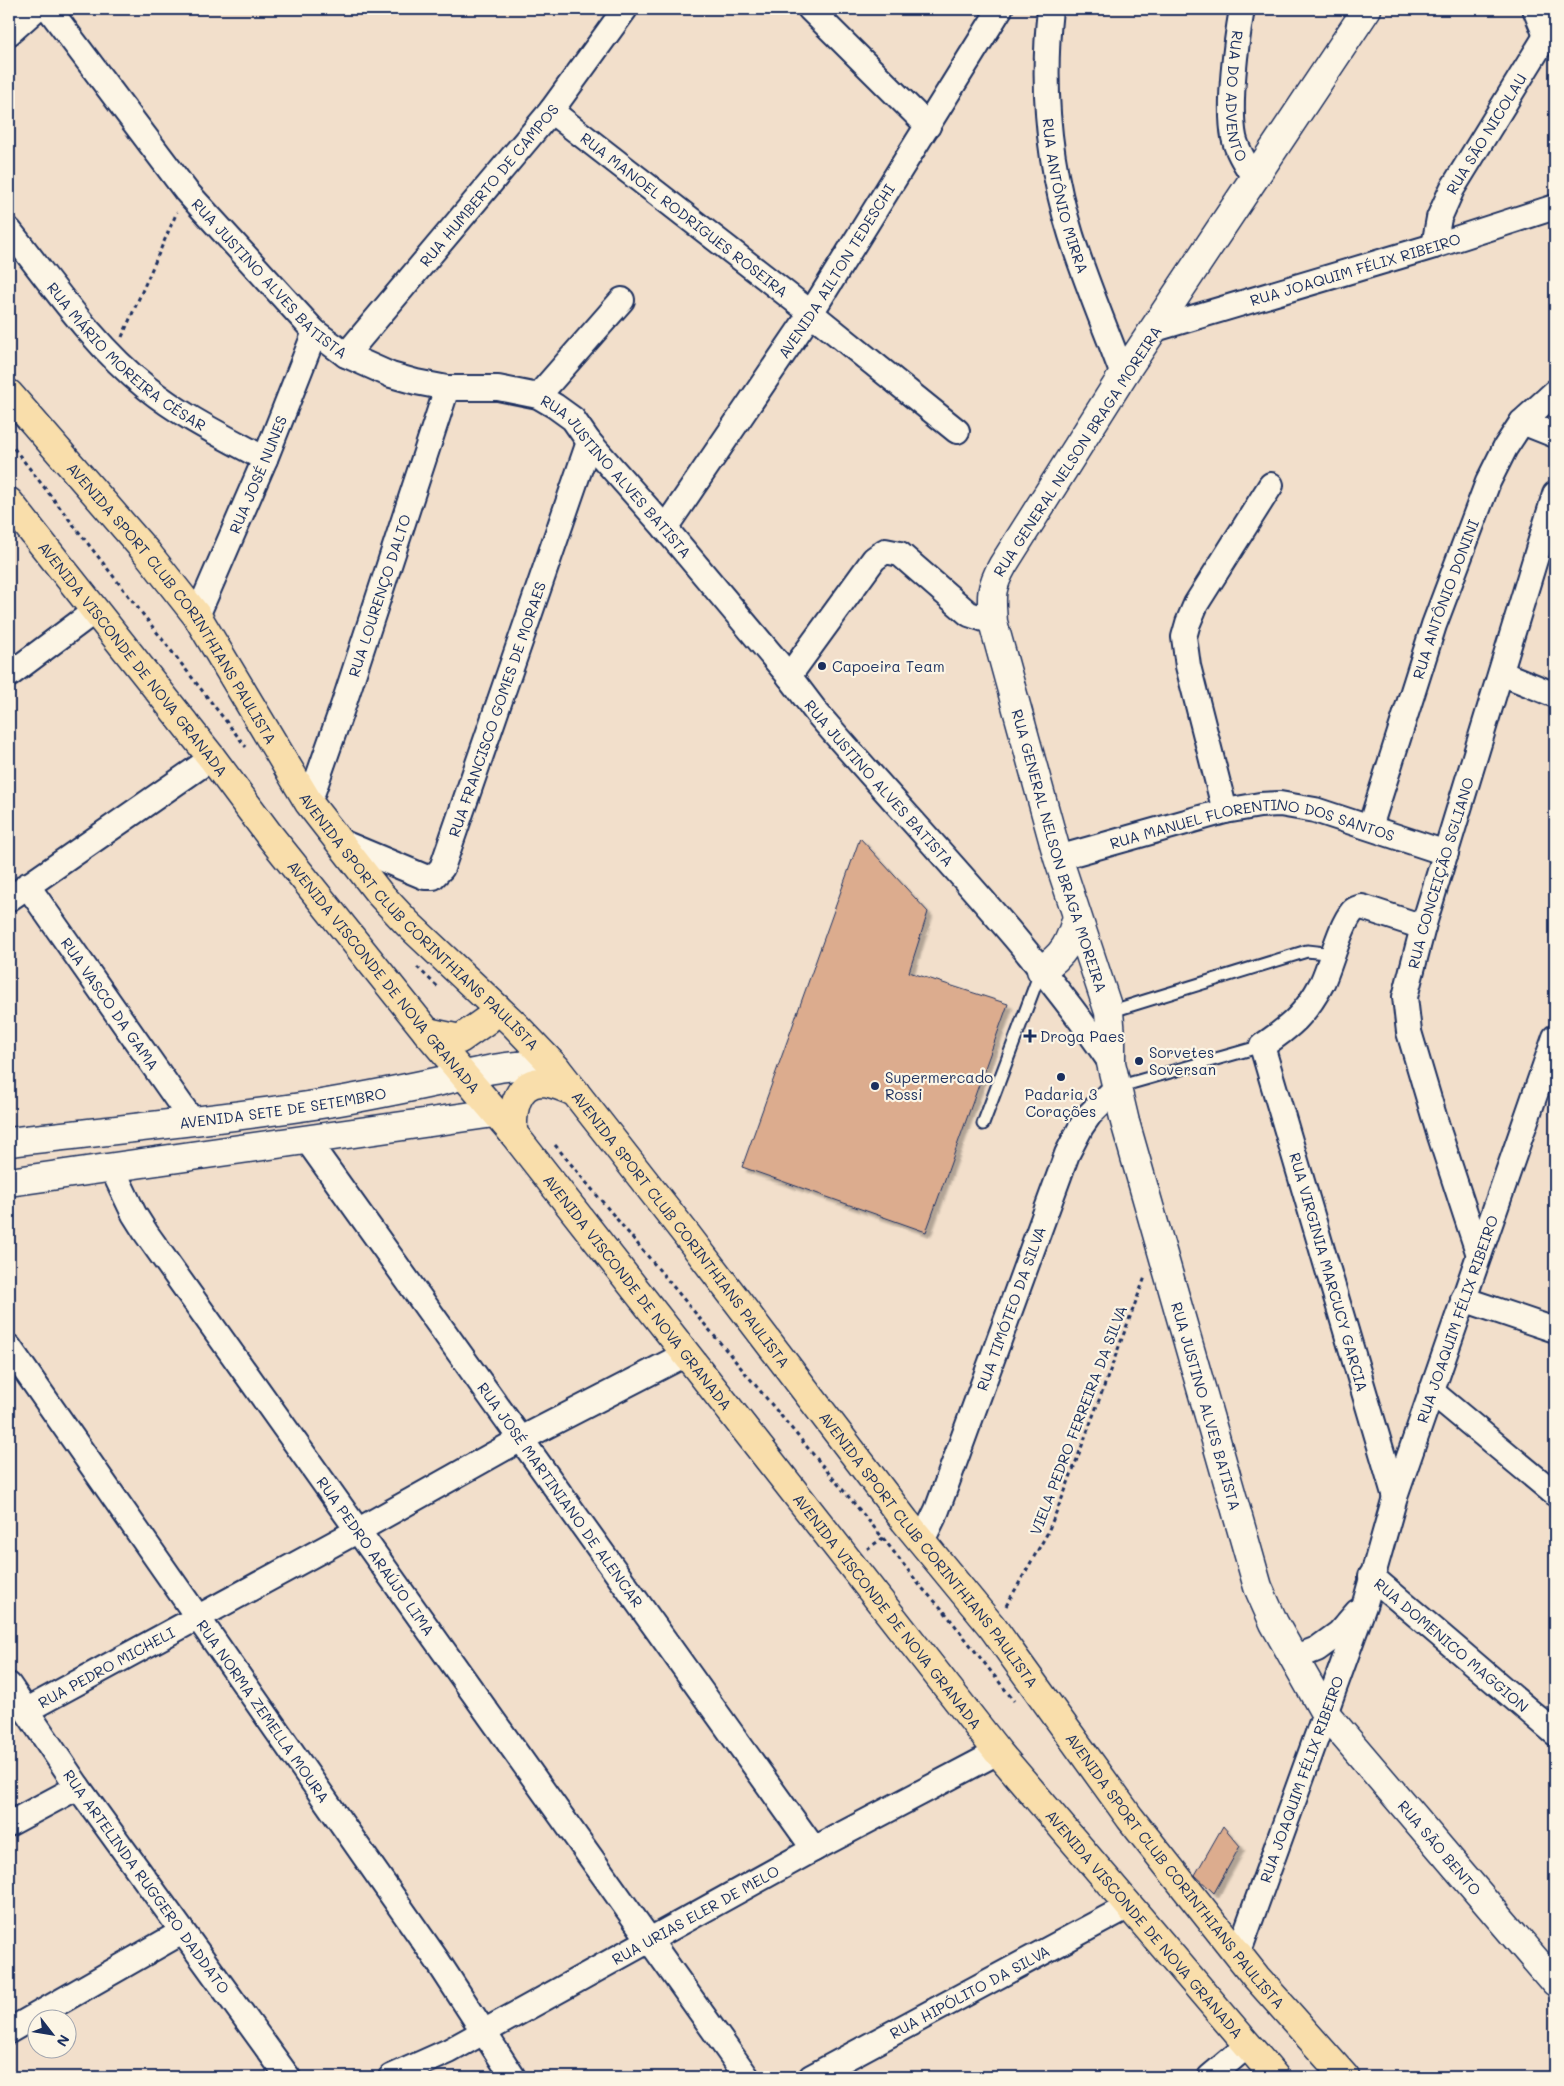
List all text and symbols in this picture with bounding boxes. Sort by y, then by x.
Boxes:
street label: RUA DO ADVENTO [1222,29,1252,165]
street label: RUA SÃO NICOLAU [1441,70,1531,198]
street label: RUA HUMBERTO DE CAMPOS [415,100,563,271]
street label: RUA ANTÔNIO MIRRA [1038,117,1093,276]
street label: RUA MANOEL RODRIGUES ROSEIRA [577,128,792,302]
street label: AVENIDA AILTON TEDESCHI [773,179,899,362]
street label: RUA JUSTINO ALVES BATISTA [188,194,352,363]
street label: RUA JOAQUIM FÉLIX RIBEIRO [1248,228,1463,310]
street label: RUA MÁRIO MOREIRA CÉSAR [43,278,210,435]
street label: RUA GENERAL NELSON BRAGA MOREIRA [988,322,1166,580]
street label: RUA JUSTINO ALVES BATISTA [537,390,696,562]
street label: RUA JOSÉ NUNES [224,413,291,537]
street label: AVENIDA SPORT CLUB CORINTHIANS PAULISTA [63,458,281,748]
street label: RUA LOURENÇO DALTO [343,511,415,680]
street label: RUA ANTÔNIO DONINI [1408,516,1483,682]
street label: AVENIDA VISCONDE DE NOVA GRANADA [34,537,232,780]
street label: RUA FRANCISCO GOMES DE MORAES [443,579,550,840]
place label: Capoeira Team [832,656,945,676]
marker: Capoeira Team [816,660,828,672]
street label: RUA JUSTINO ALVES BATISTA [800,696,958,871]
street label: RUA GENERAL NELSON BRAGA MOREIRA [1007,707,1112,995]
street label: RUA CONCEIÇÃO SGLIANO [1403,775,1478,971]
street label: AVENIDA SPORT CLUB CORINTHIANS PAULISTA [295,789,544,1054]
text: RUA MANUEL FLORENTINO DOS SANTOS [1107,794,1397,853]
street label: RUA MANUEL FLORENTINO DOS SANTOS [1106,827,1400,855]
street label: AVENIDA VISCONDE DE NOVA GRANADA [283,856,485,1097]
street label: RUA VASCO DA GAMA [57,933,164,1074]
place label: Droga Paes [1040,1026,1125,1046]
marker: Droga Paes [1024,1030,1036,1042]
place label: Sorvetes Soversan [1149,1042,1216,1079]
marker: Sorvetes Soversan [1133,1055,1145,1067]
place label: Supermercado Rossi [885,1067,993,1104]
marker: Padaria 3 Corações [1055,1071,1067,1083]
marker: Supermercado Rossi [869,1080,881,1092]
street label: AVENIDA SETE DE SETEMBRO [178,1082,388,1133]
place label: Padaria 3 Corações [1025,1084,1097,1121]
street label: AVENIDA SPORT CLUB CORINTHIANS PAULISTA [568,1087,794,1372]
street label: RUA VIRGINIA MARCUCY GARCIA [1285,1150,1373,1394]
street label: AVENIDA VISCONDE DE NOVA GRANADA [539,1170,736,1414]
street label: RUA JOAQUIM FÉLIX RIBEIRO [1412,1212,1502,1426]
street label: RUA TIMÓTEO DA SILVA [971,1224,1050,1393]
street label: RUA JUSTINO ALVES BATISTA [1167,1300,1246,1513]
street label: VIELA PEDRO FERREIRA DA SILVA [1025,1302,1131,1538]
street label: RUA JOSÉ MARTINIANO DE ALENCAR [473,1378,648,1611]
street label: AVENIDA SPORT CLUB CORINTHIANS PAULISTA [815,1407,1043,1692]
street label: RUA PEDRO ARAÚJO LIMA [313,1473,439,1639]
street label: AVENIDA VISCONDE DE NOVA GRANADA [789,1489,986,1733]
street label: RUA DOMENICO MAGGION [1370,1573,1533,1716]
street label: RUA NORMA ZEMELLA MOURA [192,1616,334,1806]
street label: RUA PEDRO MICHELI [34,1622,178,1712]
street label: RUA JOAQUIM FÉLIX RIBEIRO [1255,1673,1348,1885]
street label: AVENIDA SPORT CLUB CORINTHIANS PAULISTA [1062,1729,1289,2013]
street label: RUA ARTELINDA RUGGERO DADDATO [59,1766,234,1998]
street label: RUA SÃO BENTO [1394,1796,1486,1900]
street label: AVENIDA VISCONDE DE NOVA GRANADA [1041,1805,1248,2042]
street label: RUA URIAS ELER DE MELO [608,1860,783,1969]
street label: RUA HIPÓLITO DA SILVA [886,1941,1053,2043]
north arrow [28,2008,78,2058]
text: N [53,2031,74,2050]

